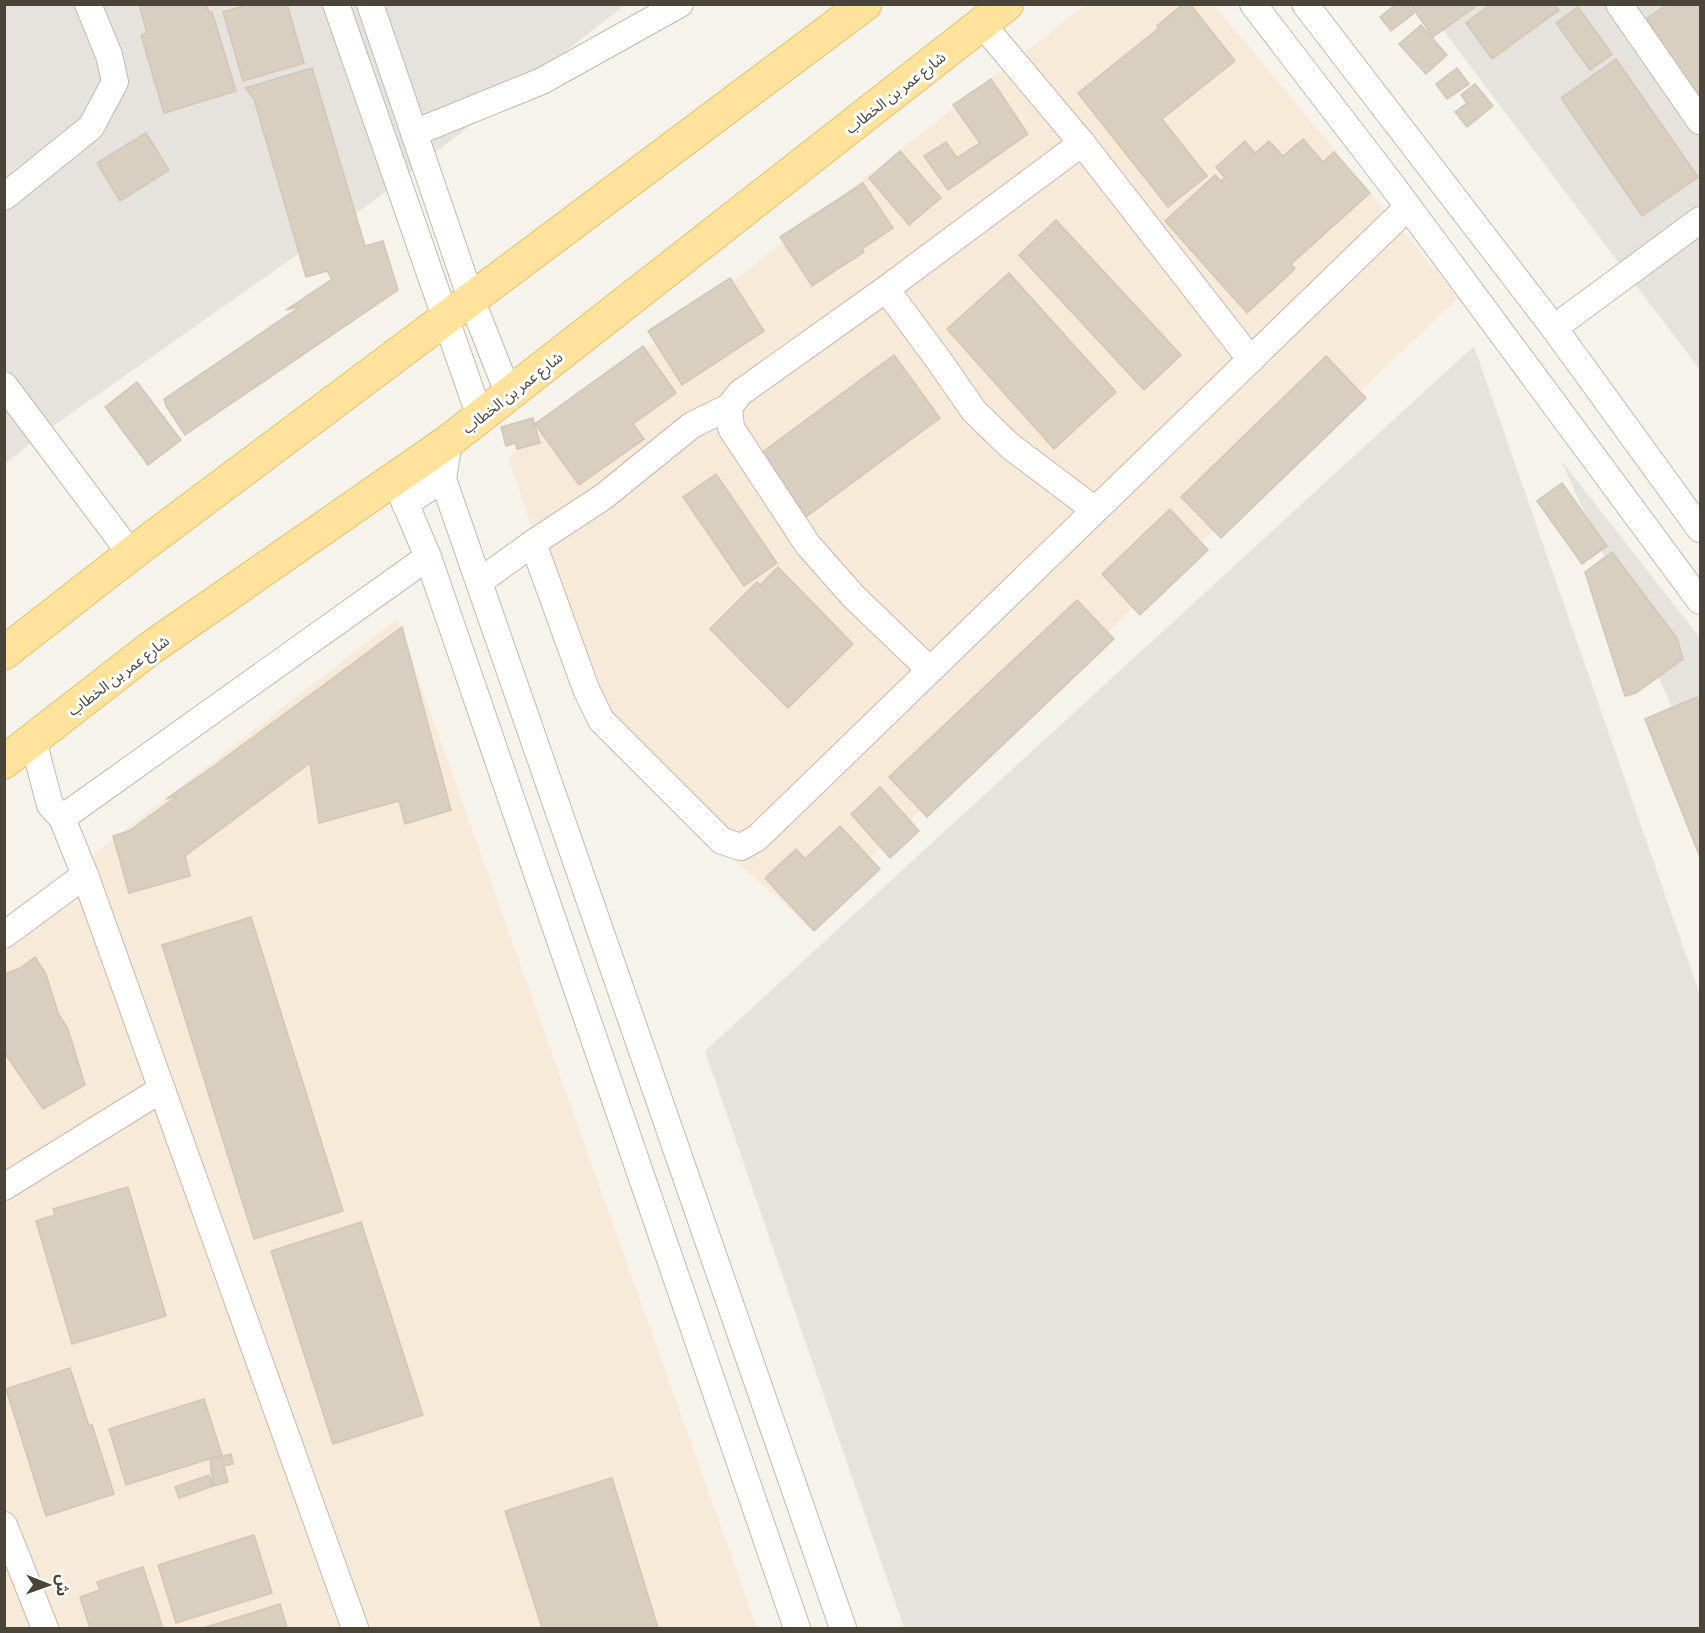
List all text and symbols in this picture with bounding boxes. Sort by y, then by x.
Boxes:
street label: شارع عمر بن الخطاب [841,47,951,140]
street label: شارع عمر بن الخطاب [458,347,568,440]
street label: شارع عمر بن الخطاب [64,631,175,722]
north arrow [18,1555,78,1615]
text: ش [53,1574,73,1596]

